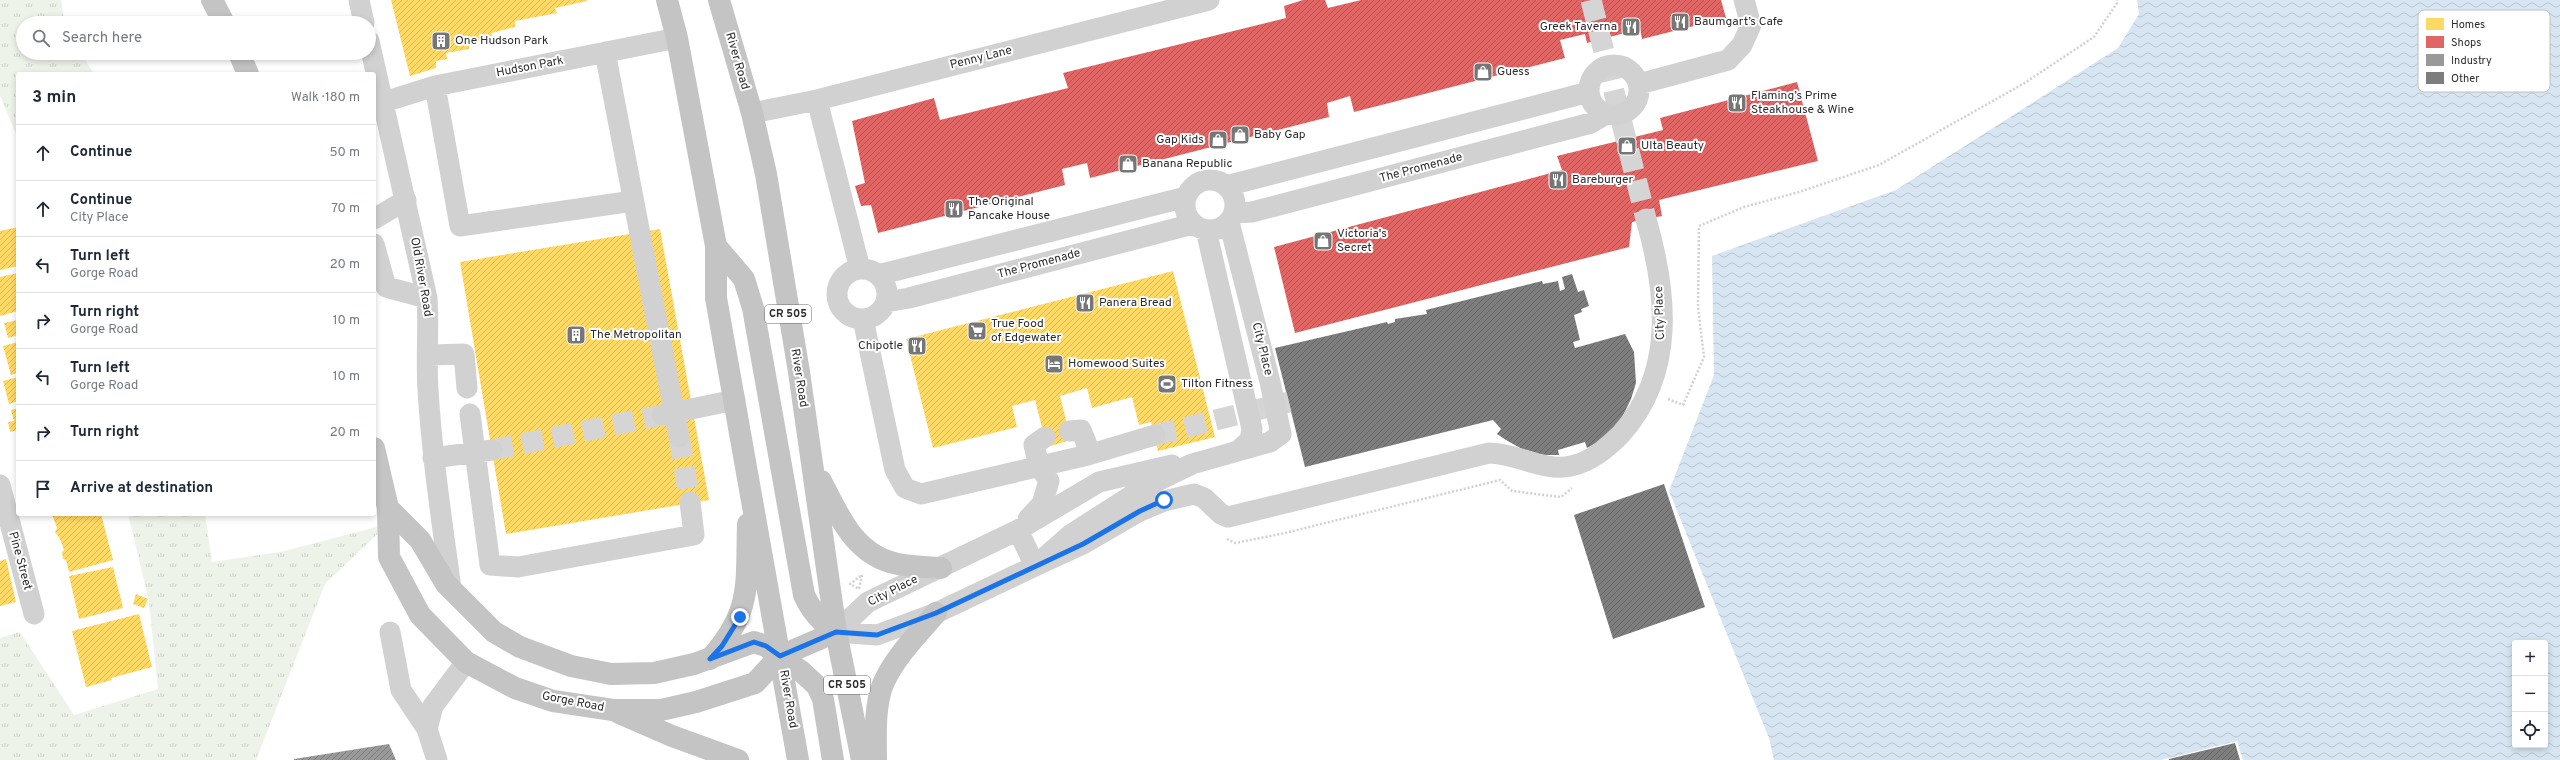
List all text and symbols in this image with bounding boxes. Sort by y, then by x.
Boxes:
legend [2418,10,2550,92]
restaurant icon: Baumgart’s Cafe [1669,11,1691,33]
place label: Baumgart’s Cafe [1694,14,1783,30]
search box [16,16,376,60]
restaurant icon: Greek Taverna [1620,16,1642,38]
text: Homes [2451,18,2485,32]
place label: Greek Taverna [1540,19,1617,35]
icon: search [30,27,52,49]
text: Search here [62,29,142,48]
building icon: One Hudson Park [430,30,452,52]
street label: River Road [721,30,753,92]
place label: One Hudson Park [455,33,548,49]
text: Shops [2451,36,2481,50]
street label: Penny Lane [948,43,1014,73]
street label: Hudson Park [495,53,565,81]
text: Industry [2451,54,2492,68]
shop icon: Guess [1472,61,1494,83]
place label: Guess [1497,64,1530,80]
text: Other [2451,72,2480,86]
text: 3 min [32,87,76,109]
place label: Flaming’s Prime Steakhouse & Wine [1751,88,1854,118]
text: Walk · 180 m [291,90,360,106]
restaurant icon: Flaming’s Prime Steakhouse & Wine [1726,92,1748,114]
shop icon: Baby Gap [1229,124,1251,146]
place label: Baby Gap [1254,127,1306,143]
shop icon: Gap Kids [1207,129,1229,151]
place label: Gap Kids [1156,132,1204,148]
shop icon: Ulta Beauty [1616,135,1638,157]
place label: Ulta Beauty [1641,138,1704,154]
icon: ahead [32,142,54,164]
text: Continue [70,143,132,162]
text: 50 m [330,145,360,161]
street label: The Promenade [1378,149,1464,187]
shop icon: Banana Republic [1117,153,1139,175]
place label: Banana Republic [1142,156,1232,172]
restaurant icon: Bareburger [1547,169,1569,191]
place label: Bareburger [1572,172,1633,188]
text: Continue [70,191,132,210]
place label: The Original Pancake House [968,194,1050,224]
icon: ahead [32,198,54,220]
restaurant icon: The Original Pancake House [943,198,965,220]
text: 70 m [331,201,360,217]
text: City Place [70,210,129,226]
place label: Victoria's Secret [1337,226,1387,256]
shop icon: Victoria's Secret [1312,230,1334,252]
street label: Old River Road [406,236,436,318]
street label: The Promenade [996,245,1082,283]
text: Turn left [70,247,130,266]
icon: left [32,254,54,276]
text: 20 m [330,257,360,273]
text: Gorge Road [70,266,138,282]
street label: City Place [1651,286,1669,340]
restaurant icon: Panera Bread [1074,292,1096,314]
place label: Panera Bread [1099,295,1172,311]
text: Turn right [70,303,139,322]
road number: CR 505 [765,305,811,323]
icon: right [32,310,54,332]
text: 10 m [333,313,360,329]
place label: True Food of Edgewater [991,316,1062,346]
supermarket icon: True Food of Edgewater [966,320,988,342]
street label: City Place [1248,321,1276,377]
text: Gorge Road [70,322,138,338]
building icon: The Metropolitan [565,324,587,346]
place label: The Metropolitan [590,327,682,343]
restaurant icon: Chipotle [906,335,928,357]
place label: Chipotle [858,338,903,354]
street label: River Road [786,348,812,408]
hotel icon: Homewood Suites [1043,353,1065,375]
place label: Homewood Suites [1068,356,1165,372]
text: Turn left [70,359,130,378]
icon: left [32,366,54,388]
text: 10 m [333,369,360,385]
sports icon: Tilton Fitness [1156,373,1178,395]
place label: Tilton Fitness [1181,376,1253,392]
text: Gorge Road [70,378,138,394]
icon: right [32,422,54,444]
text: Turn right [70,423,139,442]
text: 20 m [330,425,360,441]
icon: arrive [32,478,54,500]
text: Arrive at destination [70,479,213,498]
route start [1155,491,1173,509]
street label: Pine Street [5,530,35,592]
street label: City Place [865,572,921,610]
route end [731,608,749,626]
map controls [2512,640,2548,748]
button: + [2512,640,2548,676]
street label: River Road [775,669,801,729]
road number: CR 505 [824,676,870,694]
button: − [2512,676,2548,712]
street label: Gorge Road [541,688,605,716]
button: locate [2512,712,2548,748]

